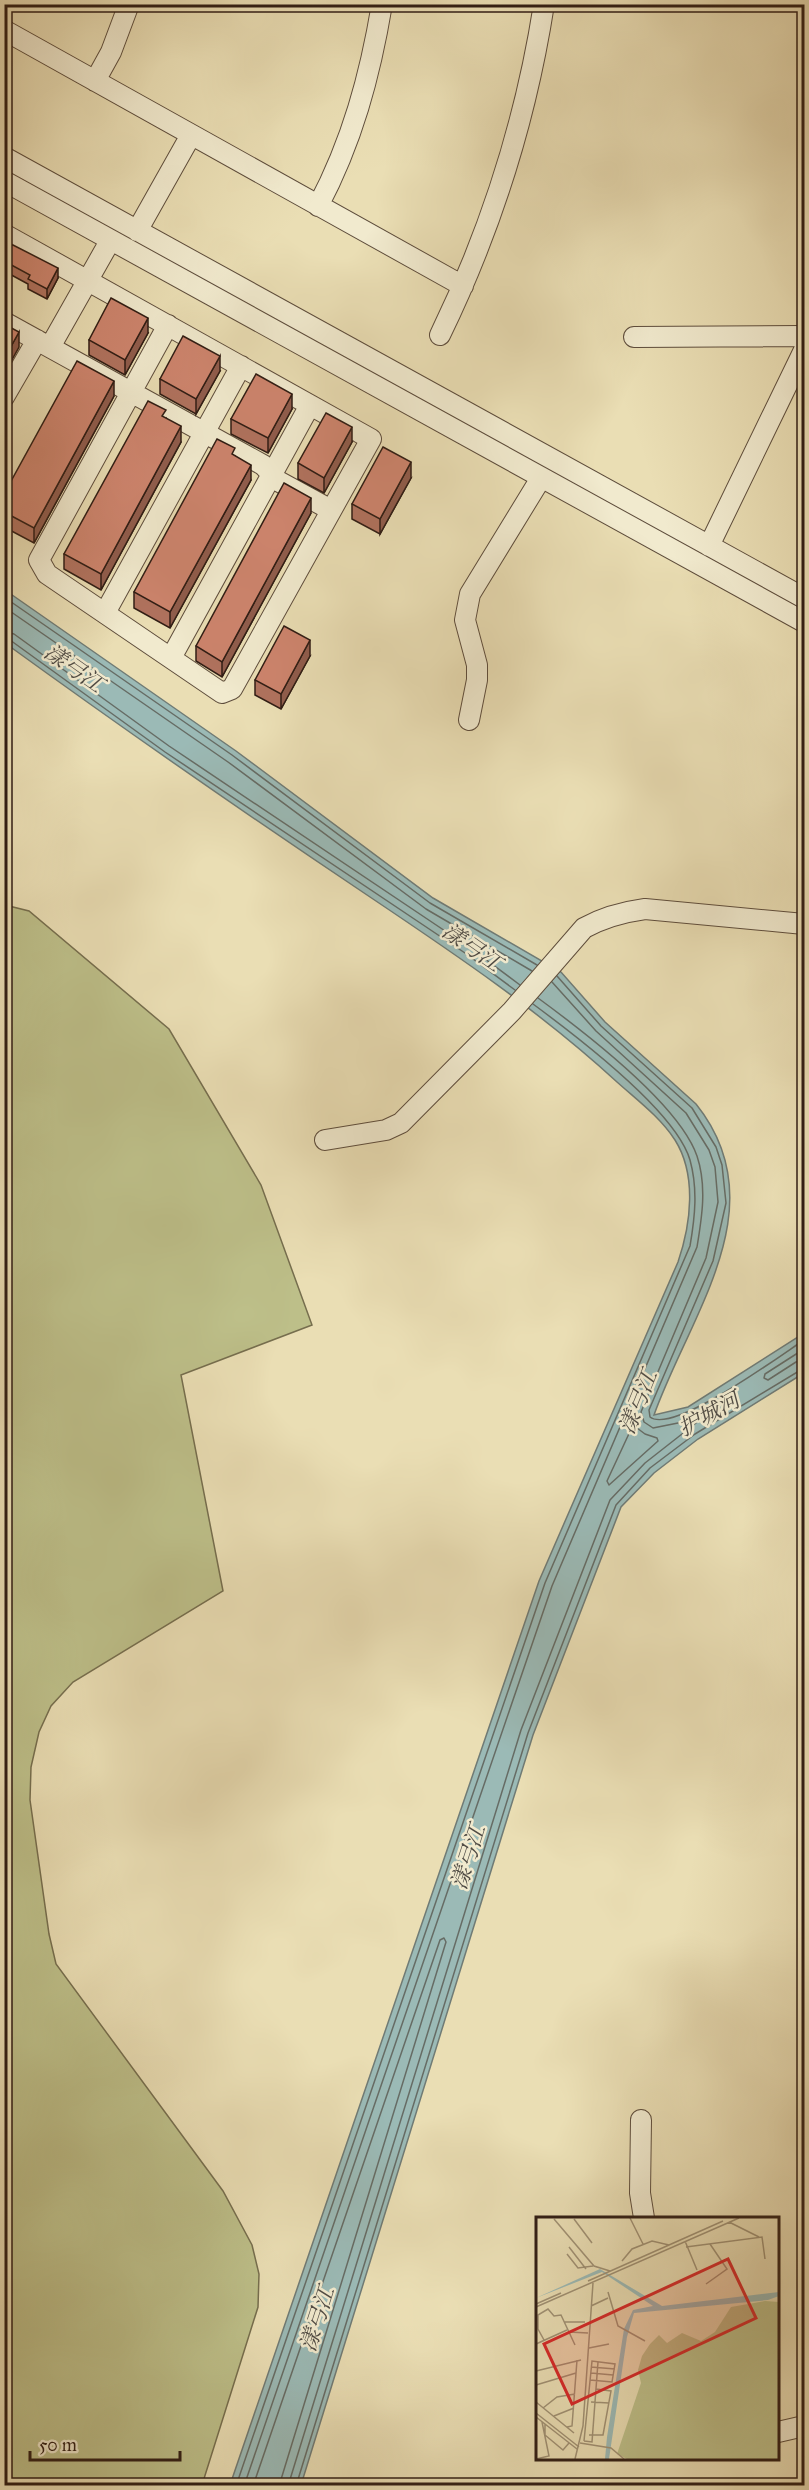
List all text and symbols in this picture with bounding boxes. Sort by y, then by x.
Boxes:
water label: 漾弓江 [39,638,111,700]
water label: 漾弓江 [437,917,509,979]
water label: 漾弓江 [613,1364,664,1438]
water label: 护城河 [674,1384,748,1442]
water label: 漾弓江 [445,1819,492,1893]
inset map [536,2217,779,2460]
water label: 漾弓江 [294,2281,341,2355]
scale bar [30,2424,180,2462]
text: 50 m [39,2434,77,2456]

